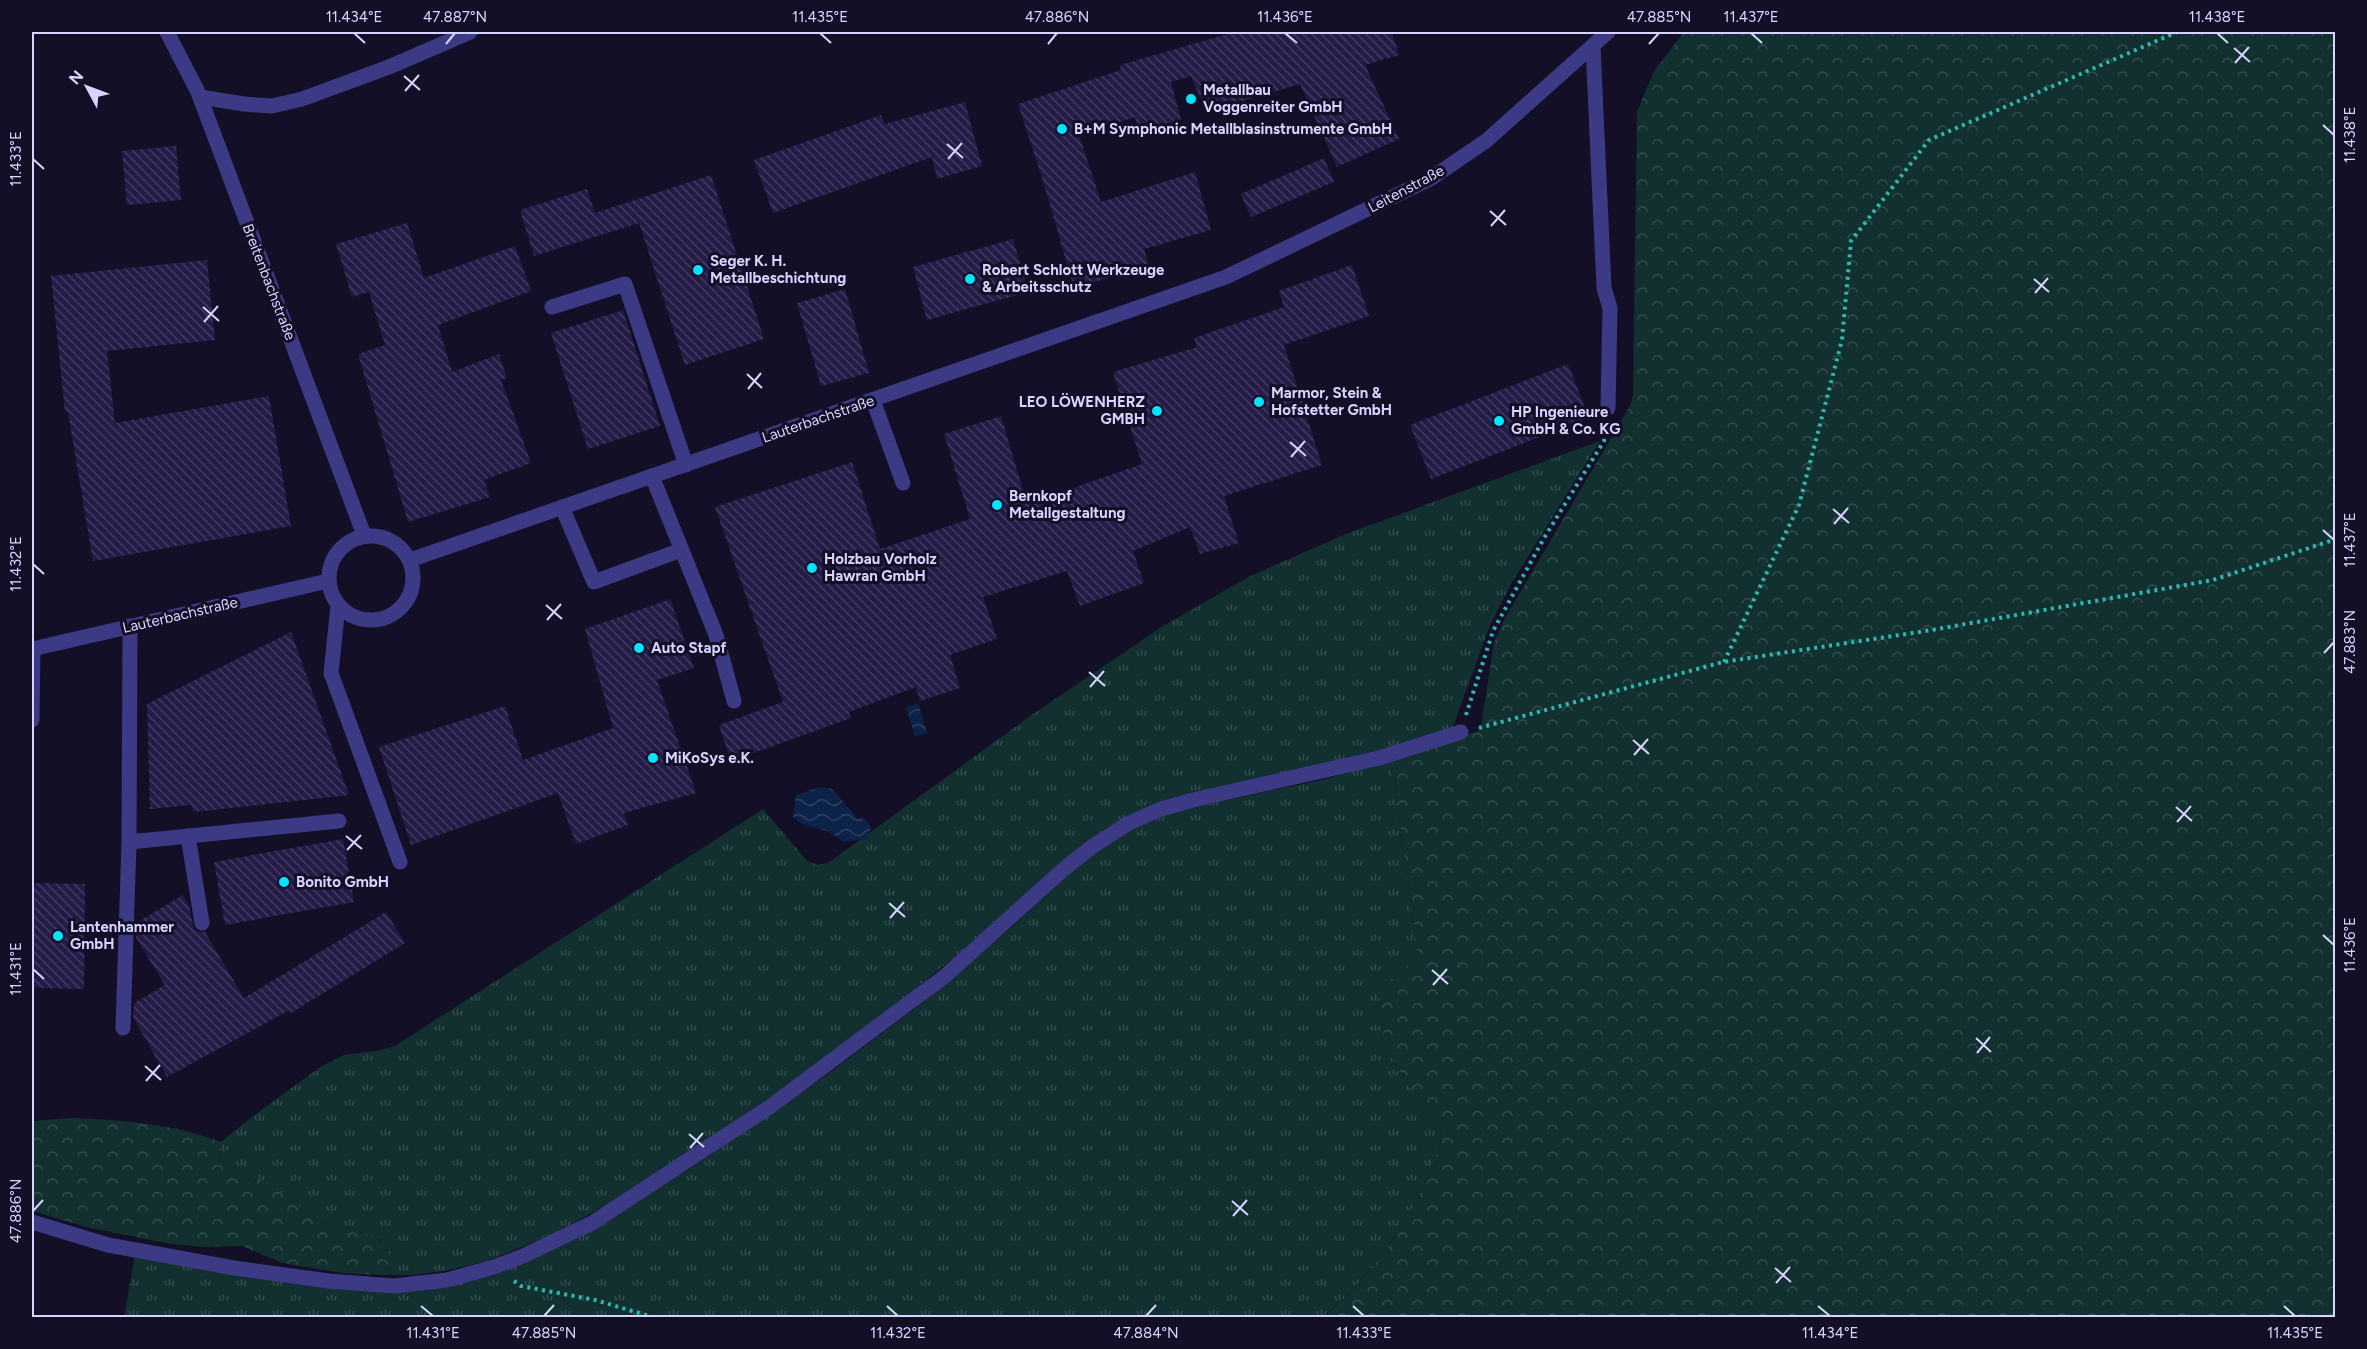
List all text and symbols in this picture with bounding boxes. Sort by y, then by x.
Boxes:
text: 11.434°E [326,8,382,26]
text: 47.887°N [423,8,487,26]
text: 11.435°E [792,8,848,26]
text: 47.886°N [1025,8,1089,26]
text: 11.436°E [1257,8,1313,26]
text: 47.885°N [1627,8,1691,26]
text: 11.437°E [1723,8,1779,26]
text: 11.438°E [2189,8,2245,26]
north arrow [57,57,117,117]
text: N [65,67,87,88]
place label: Metallbau Voggenreiter GmbH [1203,81,1343,116]
marker: Metallbau Voggenreiter GmbH [1184,92,1198,106]
text: 11.438°E [2341,107,2359,163]
place label: B+M Symphonic Metallblasinstrumente GmbH [1074,120,1392,138]
marker: B+M Symphonic Metallblasinstrumente GmbH [1055,122,1069,136]
text: 11.433°E [7,131,25,187]
street label: Leitenstraße [1365,161,1447,217]
street label: Breitenbachstraße [239,221,299,343]
place label: Seger K. H. Metallbeschichtung [710,252,846,287]
place label: Robert Schlott Werkzeuge & Arbeitsschutz [982,261,1165,296]
marker: Seger K. H. Metallbeschichtung [691,263,705,277]
marker: Robert Schlott Werkzeuge & Arbeitsschutz [963,272,977,286]
place label: Marmor, Stein & Hofstetter GmbH [1271,384,1392,419]
street label: Lauterbachstraße [759,391,877,447]
place label: LEO LÖWENHERZ GMBH [1019,392,1145,428]
marker: Marmor, Stein & Hofstetter GmbH [1252,395,1266,409]
place label: HP Ingenieure GmbH & Co. KG [1511,403,1620,438]
marker: LEO LÖWENHERZ GMBH [1150,404,1164,418]
marker: HP Ingenieure GmbH & Co. KG [1492,414,1506,428]
place label: Bernkopf Metallgestaltung [1009,487,1125,522]
marker: Bernkopf Metallgestaltung [990,498,1004,512]
text: 11.437°E [2341,512,2359,568]
text: 11.432°E [7,536,25,592]
place label: Holzbau Vorholz Hawran GmbH [824,550,937,585]
marker: Holzbau Vorholz Hawran GmbH [805,561,819,575]
street label: Lauterbachstraße [121,593,239,637]
text: 47.883°N [2341,610,2359,674]
place label: Auto Stapf [651,639,726,657]
marker: Auto Stapf [632,641,646,655]
place label: MiKoSys e.K. [665,749,754,767]
marker: MiKoSys e.K. [646,751,660,765]
place label: Bonito GmbH [296,873,389,891]
marker: Bonito GmbH [277,875,291,889]
text: 11.436°E [2341,917,2359,973]
place label: Lantenhammer GmbH [70,918,174,953]
marker: Lantenhammer GmbH [51,929,65,943]
text: 11.431°E [7,942,25,996]
text: 47.886°N [7,1179,25,1243]
text: 11.431°E [406,1324,460,1342]
text: 47.885°N [512,1324,576,1342]
text: 11.432°E [870,1324,926,1342]
text: 47.884°N [1113,1324,1179,1342]
text: 11.433°E [1336,1324,1392,1342]
text: 11.434°E [1802,1324,1858,1342]
text: 11.435°E [2267,1324,2323,1342]

